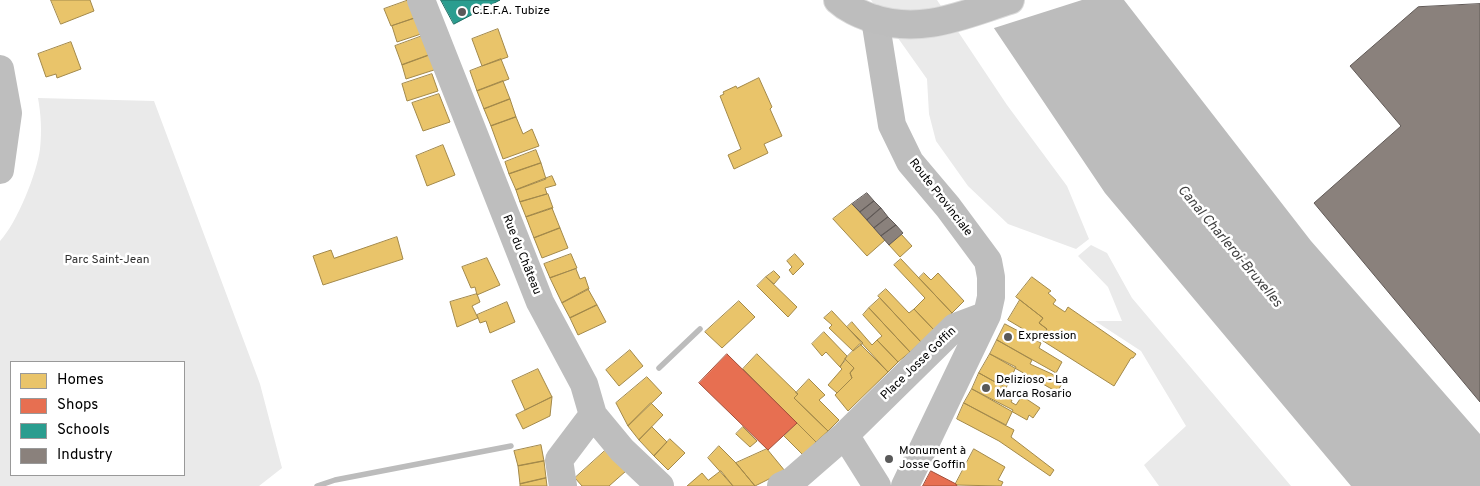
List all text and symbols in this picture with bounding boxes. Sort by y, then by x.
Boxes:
place label: C.E.F.A. Tubize [472,5,550,19]
marker: C.E.F.A. Tubize [456,6,468,18]
street label: Route Provinciale [905,156,975,240]
water label: Canal Charleroi-Bruxelles [1173,183,1285,311]
street label: Rue du Château [498,213,544,297]
park label: Parc Saint-Jean [65,254,149,268]
street label: Place Josse Goffin [878,324,960,404]
place label: Expression [1018,330,1077,344]
marker: Expression [1002,331,1014,343]
legend [10,361,185,476]
text: Homes [57,371,104,390]
place label: Delizioso - La Marca Rosario [996,374,1072,402]
marker: Delizioso - La Marca Rosario [980,382,992,394]
text: Shops [57,396,98,415]
text: Schools [57,421,110,440]
place label: Monument à Josse Goffin [899,445,966,473]
text: Industry [57,446,113,465]
marker: Monument à Josse Goffin [883,453,895,465]

